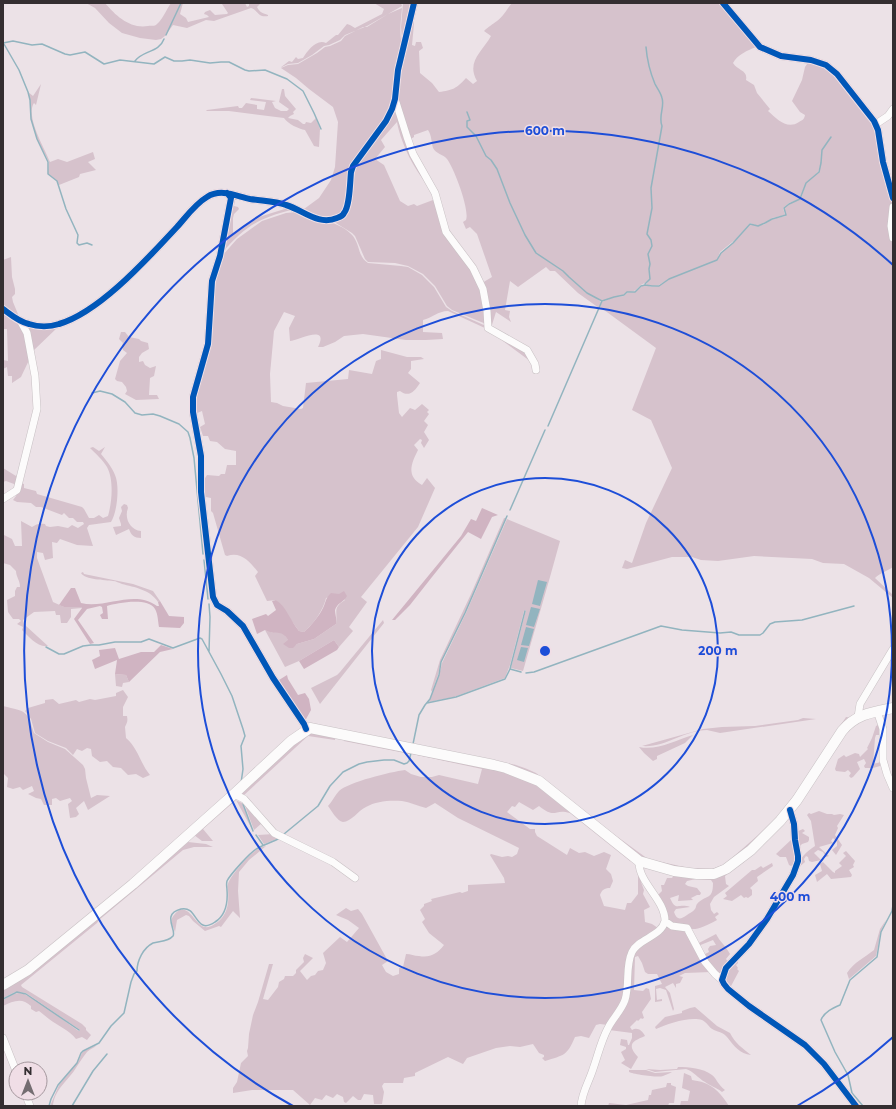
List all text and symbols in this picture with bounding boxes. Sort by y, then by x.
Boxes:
text: 600 m [525,123,565,138]
text: 200 m [698,643,738,658]
centre of rings [538,644,552,658]
text: 400 m [770,889,810,904]
north arrow [8,1061,48,1101]
text: N [24,1064,32,1078]

